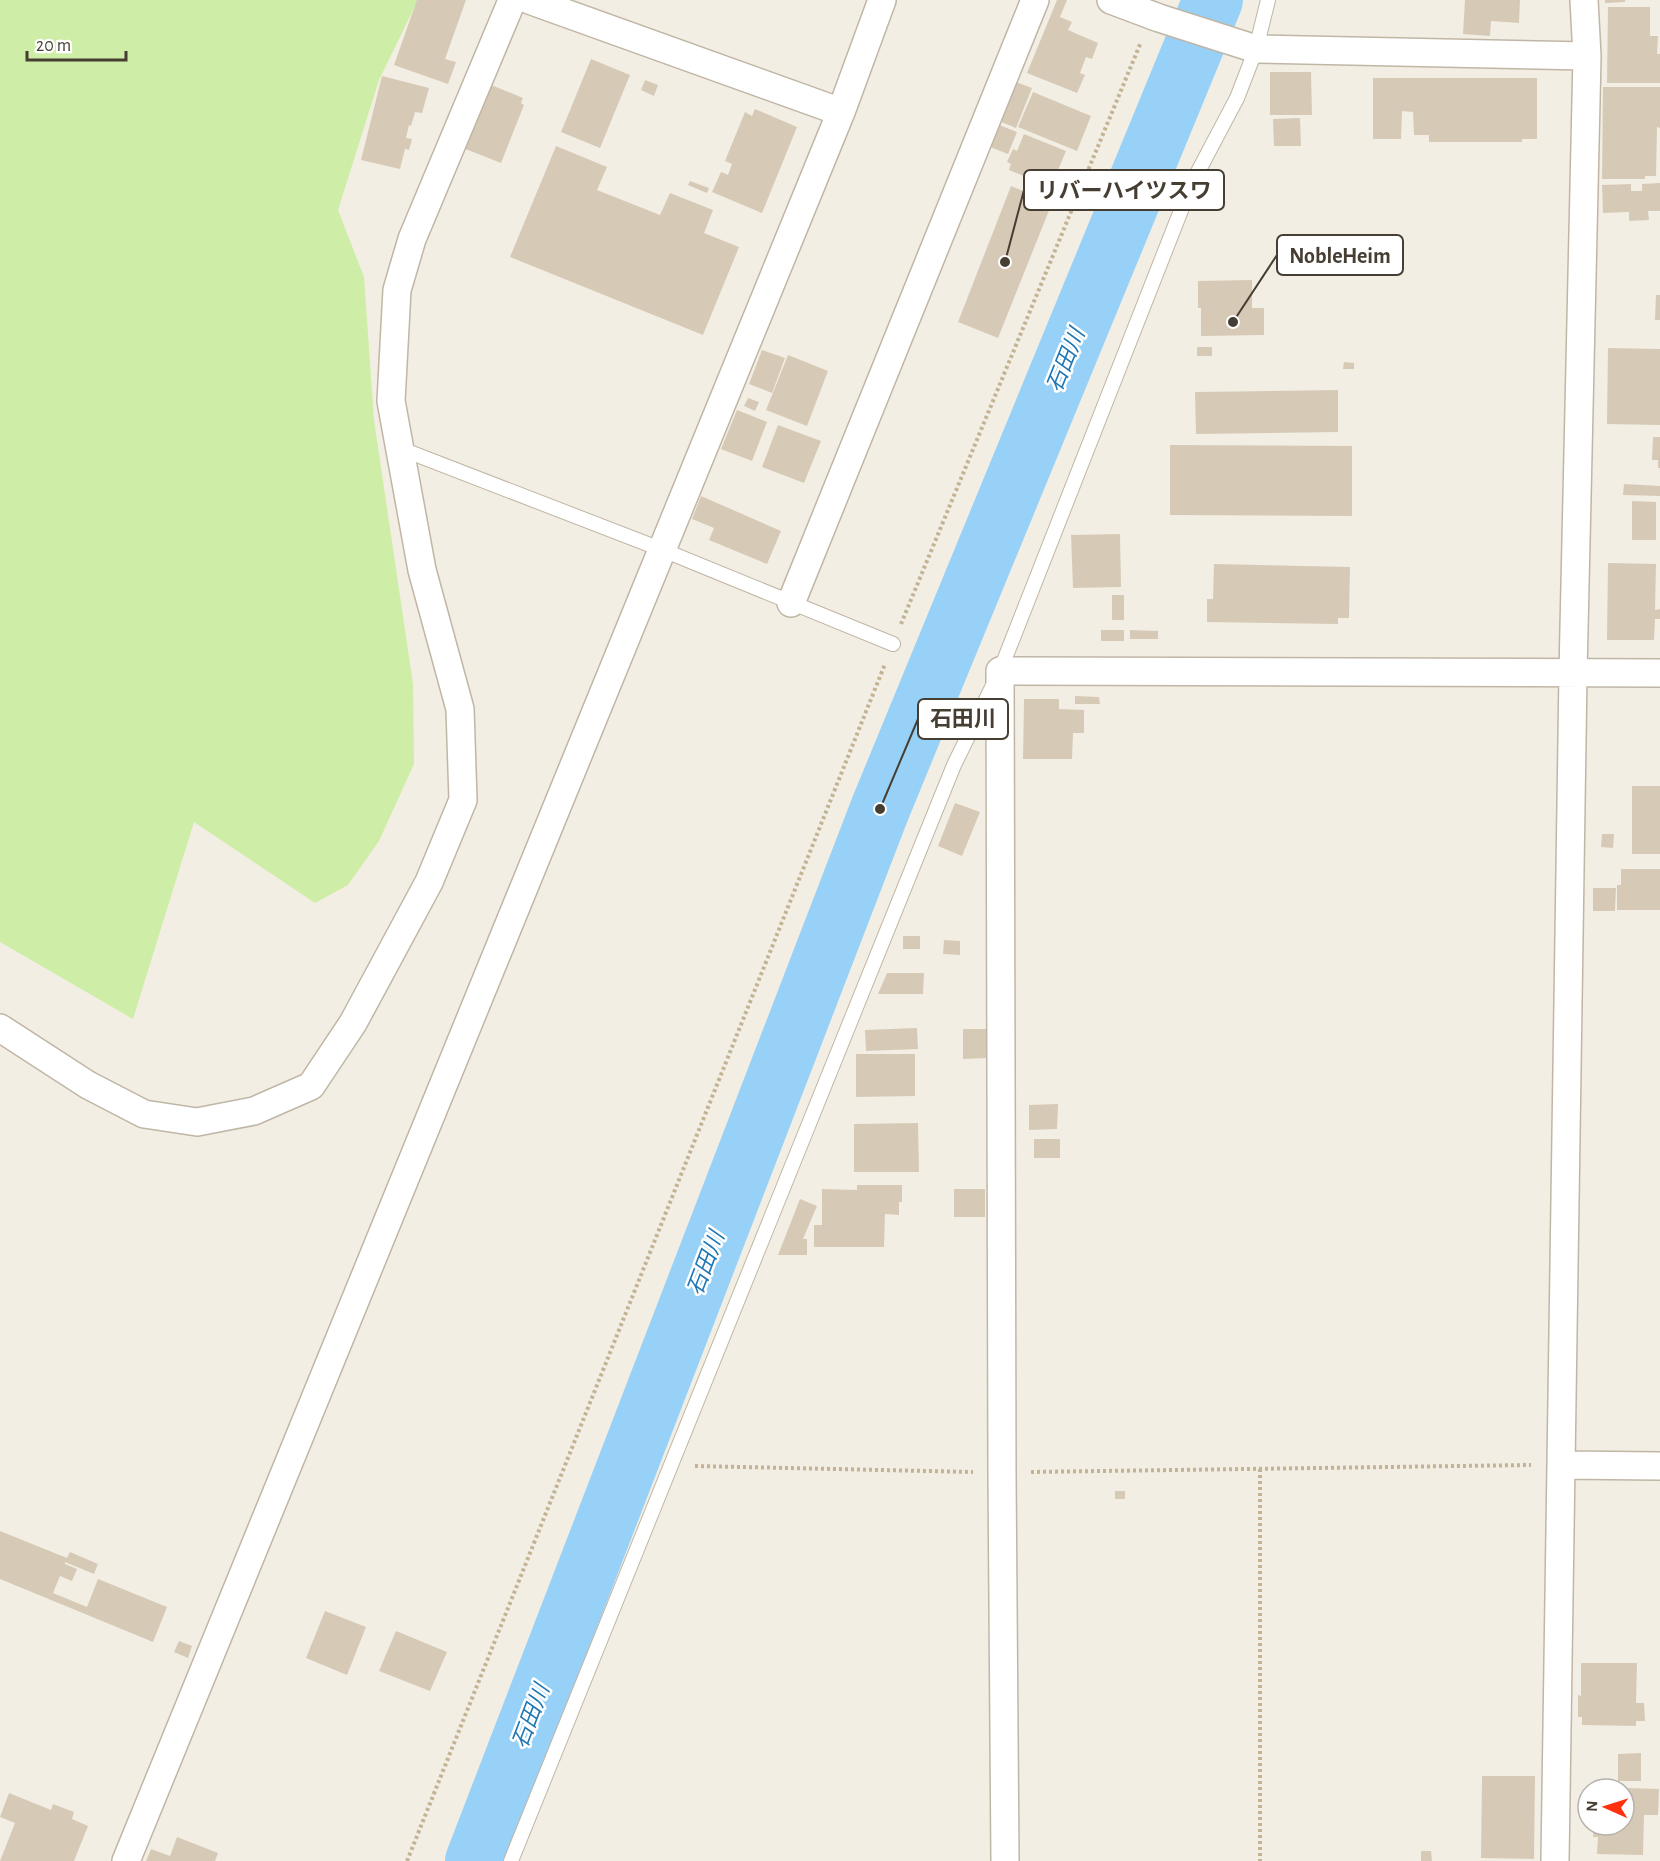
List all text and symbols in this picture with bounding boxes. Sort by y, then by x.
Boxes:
scale bar [27,24,126,62]
text: 20 m [36,37,71,55]
callout: リバーハイツスワ [1024,170,1224,210]
text: リバーハイツスワ [1036,179,1212,202]
callout: NobleHeim [1277,235,1403,275]
text: NobleHeim [1289,245,1391,267]
water label: 石田川 [1043,324,1089,395]
callout: 石田川 [918,699,1008,739]
text: 石田川 [930,708,996,730]
water label: 石田川 [684,1227,729,1298]
water label: 石田川 [509,1680,554,1751]
north arrow [1576,1777,1636,1837]
text: N [1584,1800,1600,1812]

